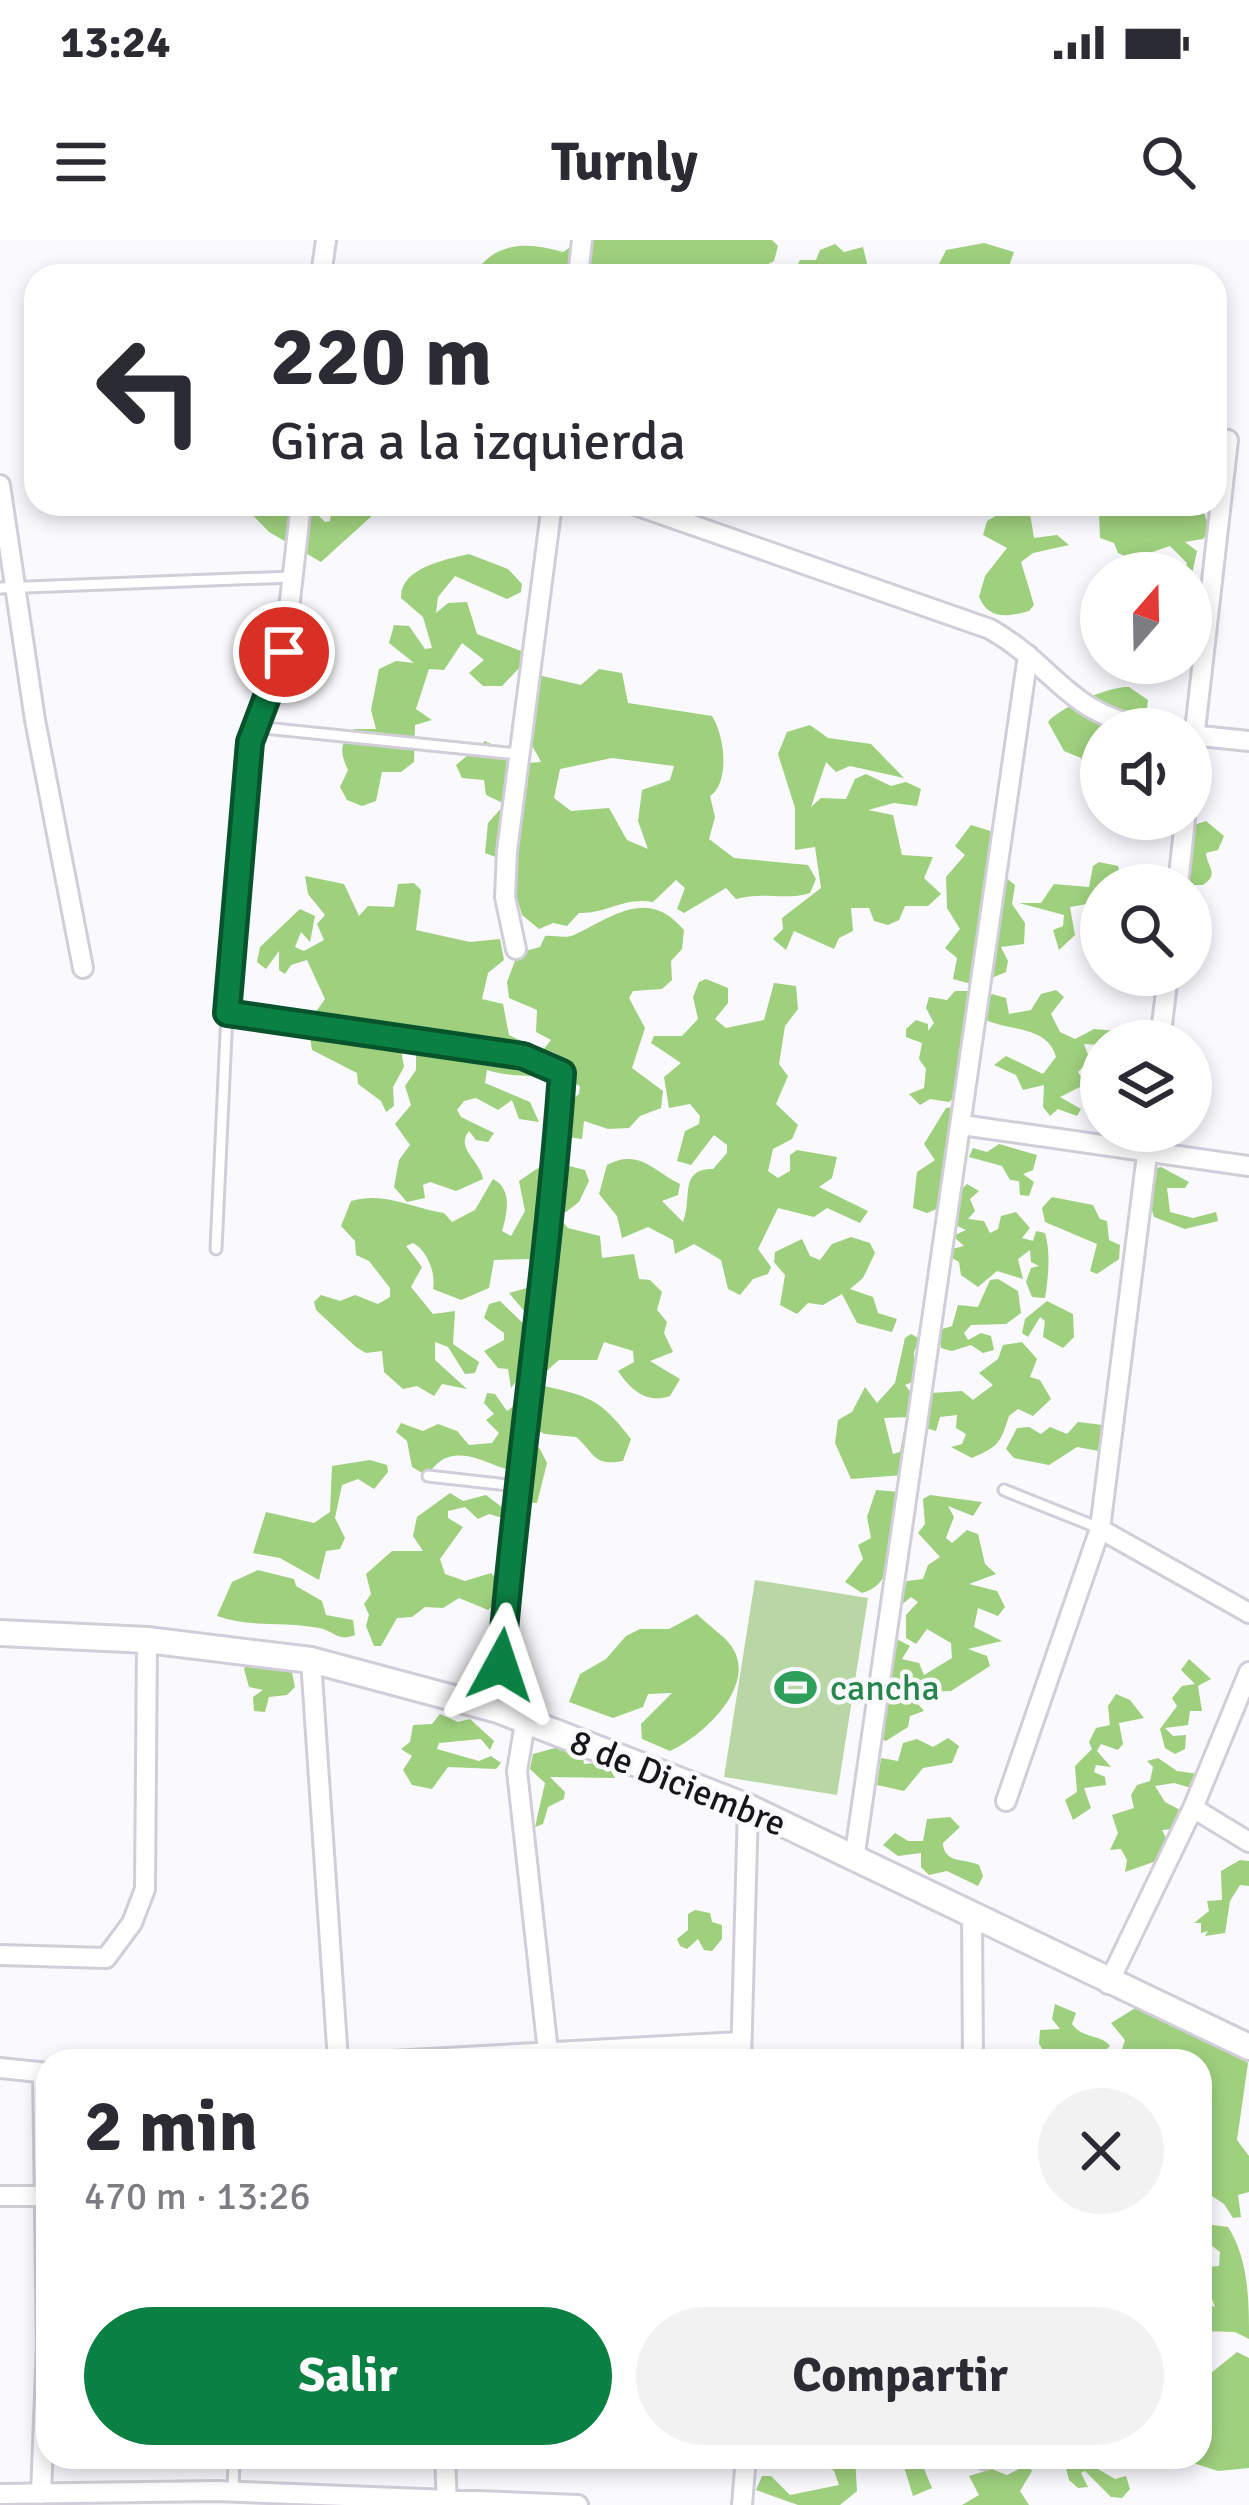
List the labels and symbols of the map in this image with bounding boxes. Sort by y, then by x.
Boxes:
north arrow [1080,552,1212,684]
pin [233,601,335,703]
position arrow [438,1602,564,1728]
sports icon: cancha [773,1665,819,1711]
place label: cancha [830,1666,940,1711]
street label: 8 de Diciembre [563,1719,793,1847]

